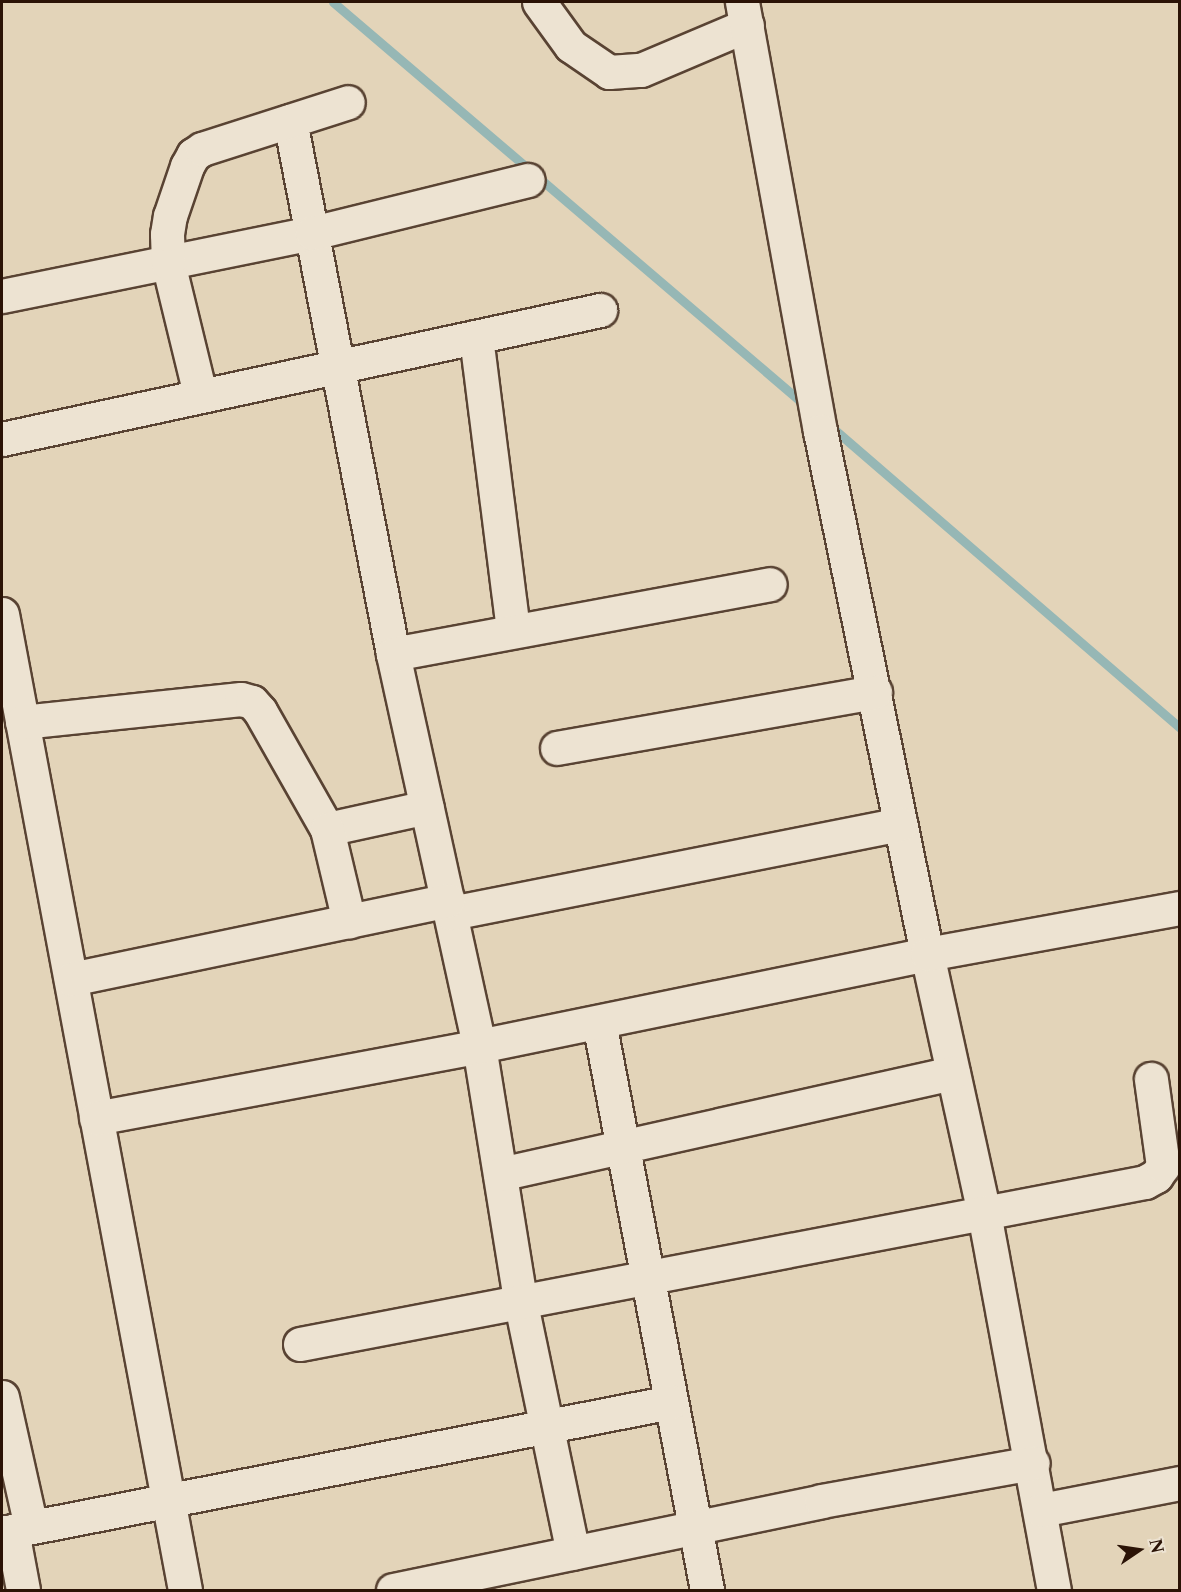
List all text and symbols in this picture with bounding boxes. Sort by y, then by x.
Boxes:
north arrow [1109,1520,1169,1580]
text: N [1145,1537,1168,1555]

